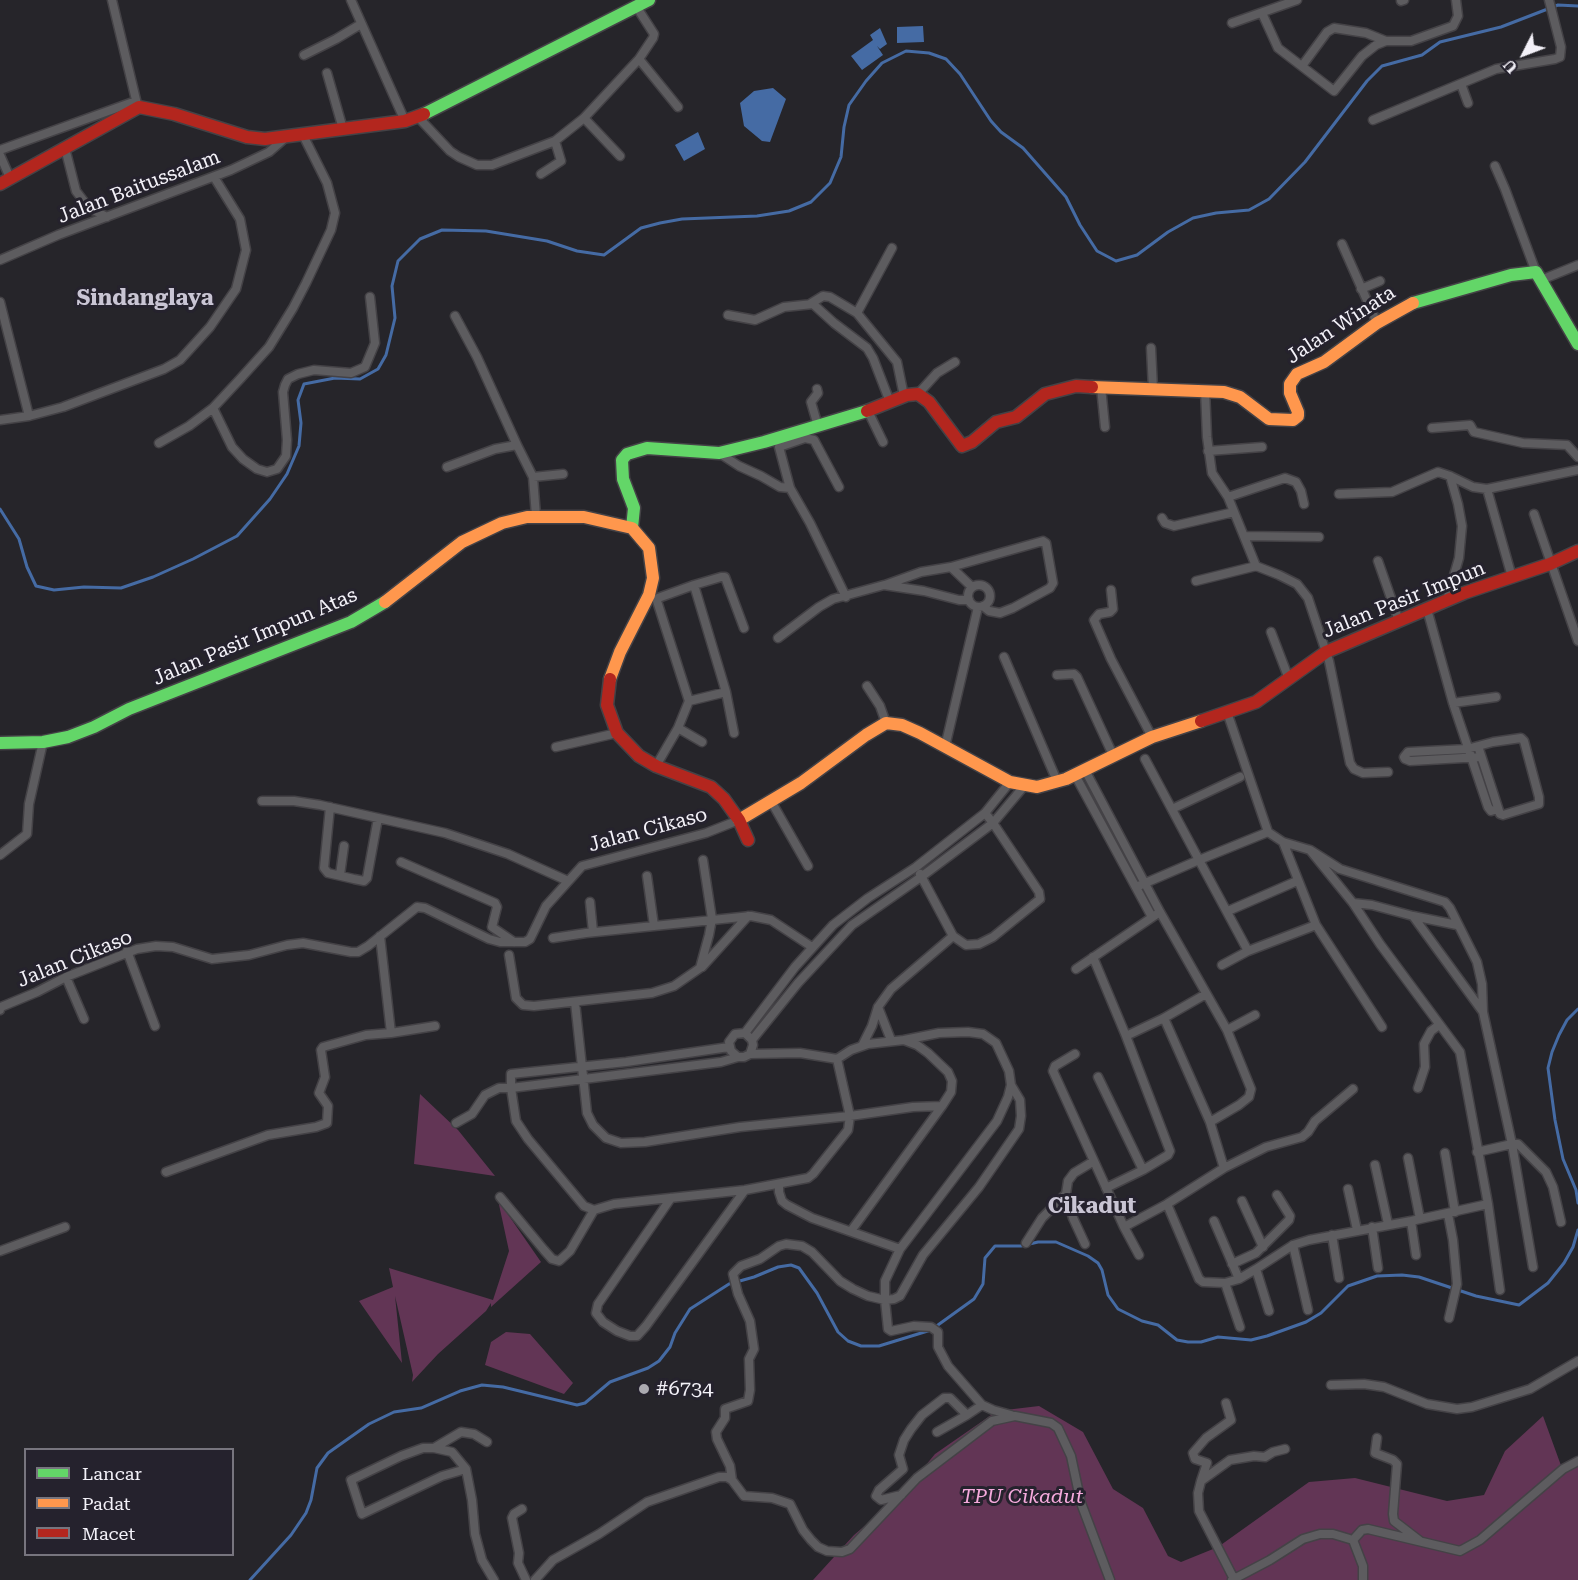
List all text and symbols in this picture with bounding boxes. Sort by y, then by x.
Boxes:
north arrow [1494,24,1554,84]
text: U [1499,55,1521,77]
street label: Jalan Baitussalam [54,145,224,229]
street label: Jalan Winata [1282,281,1400,369]
district label: Sindanglaya [76,286,214,312]
street label: Jalan Pasir Impun [1319,556,1489,644]
street label: Jalan Pasir Impun Atas [149,583,361,691]
street label: Jalan Cikaso [586,803,710,857]
street label: Jalan Cikaso [14,925,136,993]
district label: Cikadut [1048,1194,1136,1220]
place label: #6734 [656,1377,713,1401]
marker: #6734 [637,1382,651,1396]
legend [24,1448,234,1556]
text: Lancar [82,1463,142,1484]
park label: TPU Cikadut [961,1485,1083,1509]
text: Padat [82,1493,131,1514]
text: Macet [82,1523,135,1544]

